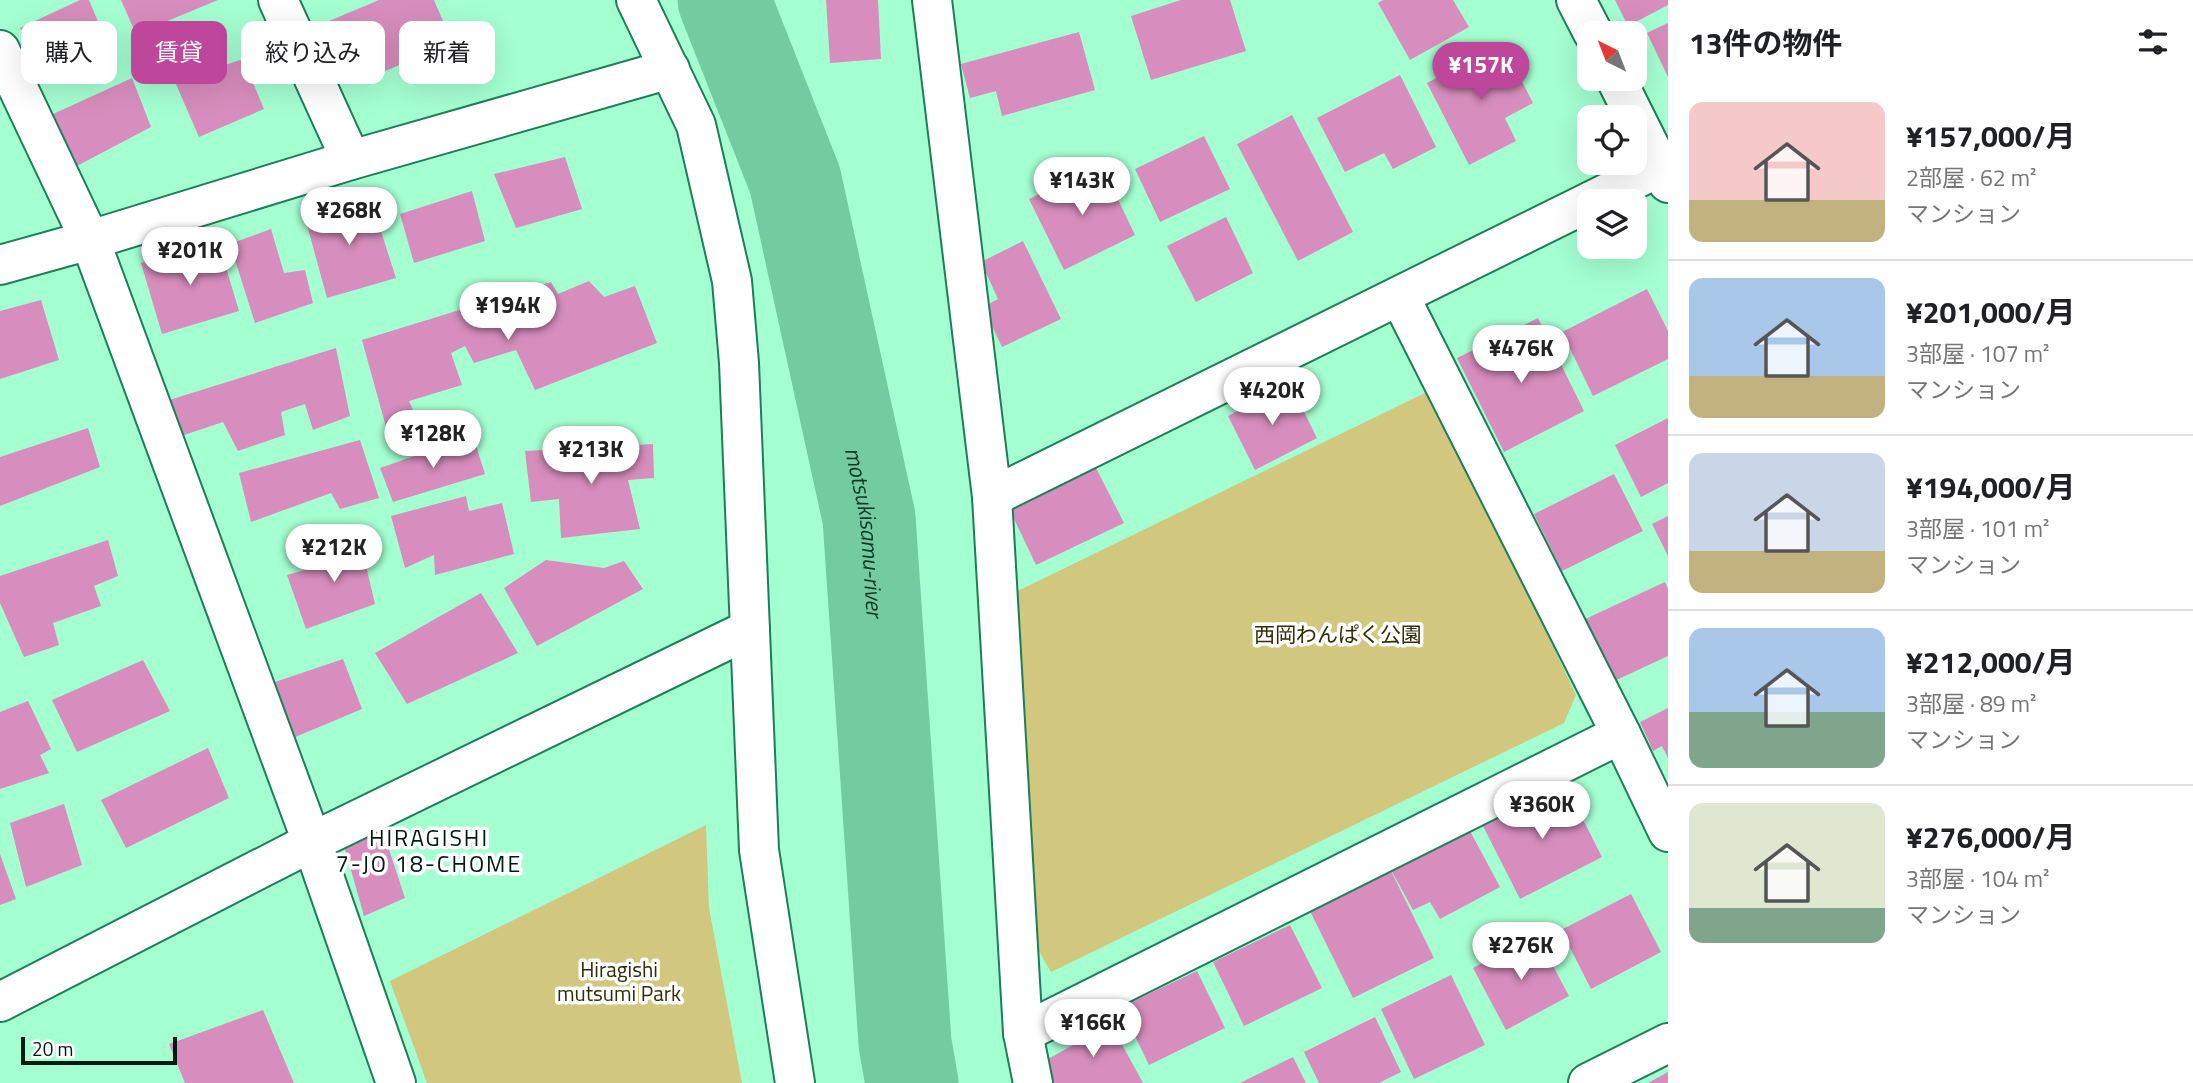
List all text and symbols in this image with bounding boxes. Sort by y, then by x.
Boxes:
text: 13件の物件 [1689,20,1843,66]
chip: 購入 [21,21,117,84]
chip: 賃貸 [131,21,227,84]
chip: 絞り込み [241,21,385,84]
chip: 新着 [399,21,495,84]
north arrow [1577,21,1647,91]
map controls [1577,21,1647,259]
icon: filters [2134,23,2172,61]
pin: ¥157K [1432,42,1530,102]
text: ¥157K [1448,47,1514,82]
button: locate [1577,105,1647,175]
text: ¥157,000/月 [1906,113,2075,159]
icon: home [1745,130,1829,214]
pin: ¥143K [1033,158,1131,217]
text: 2部屋 · 62 m² [1906,160,2036,195]
text: ¥143K [1049,162,1115,197]
pin: ¥268K [300,188,398,247]
button: layers [1577,189,1647,259]
text: ¥268K [316,192,382,227]
text: マンション [1906,196,2021,231]
pin: ¥201K [141,228,239,287]
text: ¥201K [157,232,223,267]
pin: ¥194K [459,282,557,342]
text: ¥194K [475,287,541,322]
text: ¥201,000/月 [1906,289,2075,335]
icon: home [1745,306,1829,390]
pin: ¥476K [1472,326,1570,385]
text: ¥476K [1488,330,1554,365]
text: 3部屋 · 107 m² [1906,336,2049,371]
pin: ¥420K [1223,368,1321,427]
text: ¥420K [1239,372,1305,407]
text: マンション [1906,372,2021,407]
pin: ¥128K [384,410,482,470]
text: ¥128K [400,415,466,450]
pin: ¥213K [542,426,640,486]
text: ¥213K [558,431,624,466]
water label: motsukisamu-river [836,444,893,621]
text: ¥194,000/月 [1906,464,2075,510]
icon: home [1745,481,1829,565]
text: 3部屋 · 101 m² [1906,511,2049,546]
pin: ¥212K [285,524,383,584]
text: ¥212K [301,529,367,564]
text: マンション [1906,547,2021,582]
park label: 西岡わんぱく公園 [1254,618,1422,650]
text: ¥212,000/月 [1906,639,2075,685]
icon: home [1745,656,1829,740]
text: 3部屋 · 89 m² [1906,686,2036,721]
text: マンション [1906,722,2021,757]
pin: ¥360K [1493,782,1591,841]
text: ¥360K [1509,786,1575,821]
text: ¥276,000/月 [1906,814,2075,860]
district label: HIRAGISHI 7-JO 18-CHOME [336,820,522,881]
icon: home [1745,831,1829,915]
text: 3部屋 · 104 m² [1906,861,2049,896]
text: マンション [1906,897,2021,932]
pin: ¥276K [1472,922,1570,982]
text: ¥276K [1488,927,1554,962]
park label: Hiragishi mutsumi Park [557,953,681,1009]
pin: ¥166K [1044,1000,1142,1059]
text: ¥166K [1060,1004,1126,1039]
scale bar [21,1034,177,1066]
text: 20 m [32,1034,73,1063]

